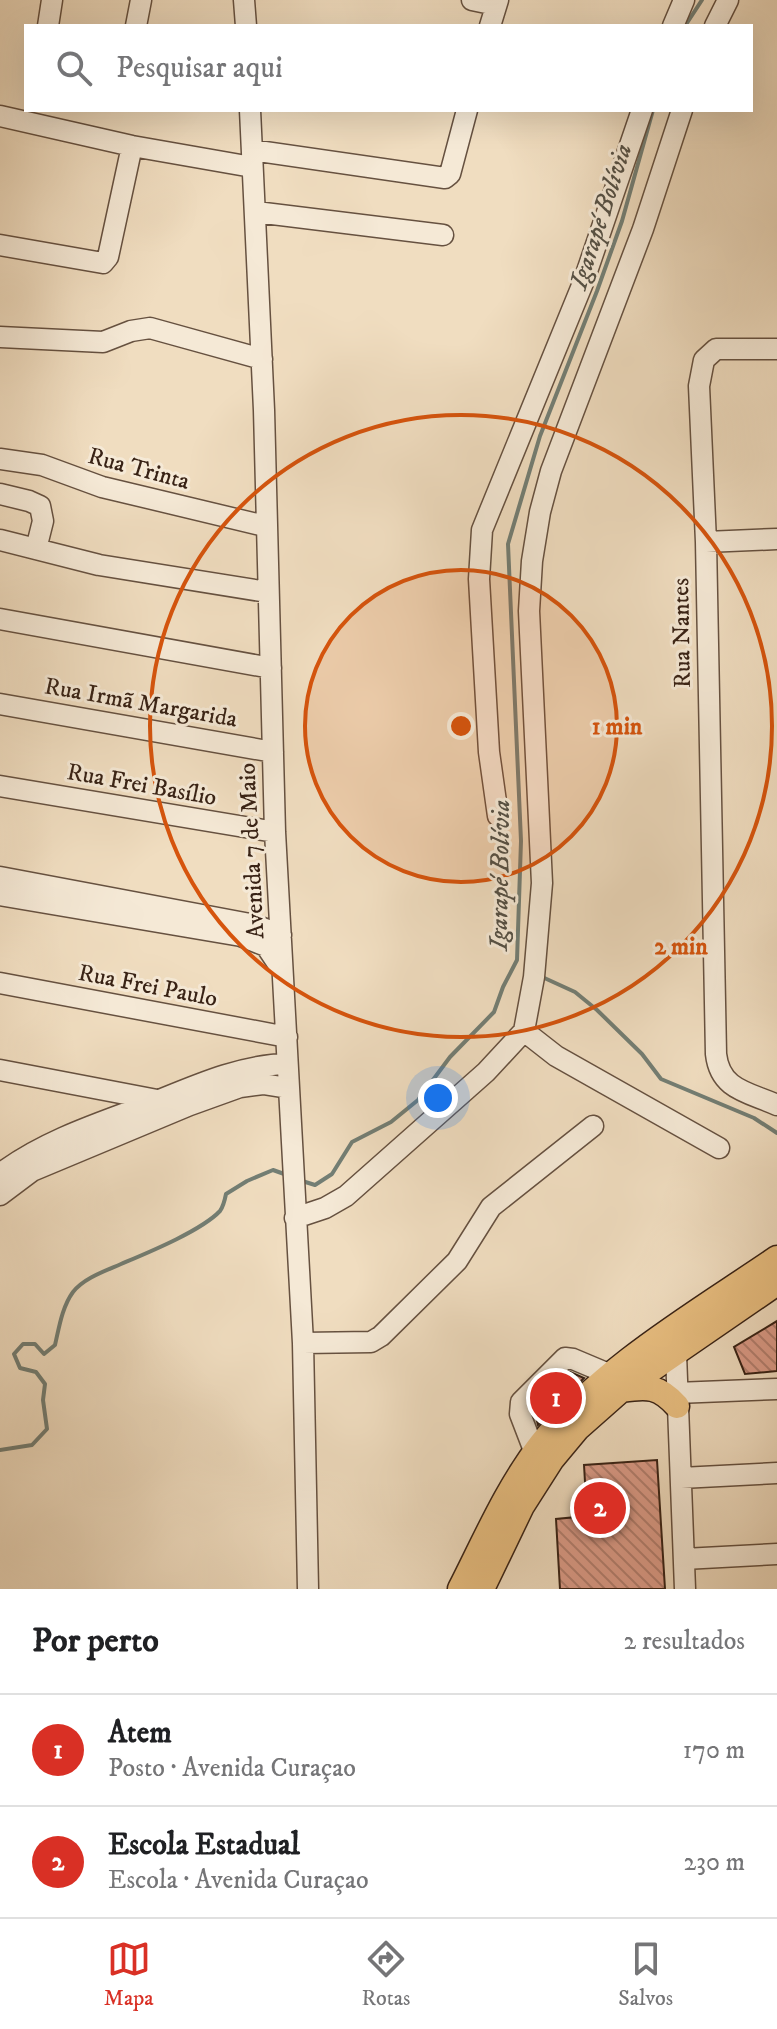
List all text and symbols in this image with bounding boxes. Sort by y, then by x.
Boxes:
search box [24,24,753,112]
icon: search [52,46,96,90]
text: Pesquisar aqui [116,50,283,87]
water label: Igarapé Bolívia [562,140,640,295]
street label: Rua Trinta [85,441,194,497]
street label: Rua Nantes [666,578,698,688]
street label: Rua Irmã Margarida [42,671,240,735]
centre of rings [447,712,475,740]
text: 1 min [592,712,643,742]
street label: Rua Frei Basílio [65,757,219,813]
street label: Avenida 7 de Maio [232,762,272,940]
water label: Igarapé Bolívia [483,799,518,953]
text: 2 min [654,932,708,962]
street label: Rua Frei Paulo [76,958,220,1014]
your location [418,1078,458,1118]
pin: 1 [530,1368,582,1428]
pin: 2 [574,1478,626,1538]
text: Por perto [32,1620,159,1662]
text: 2 resultados [624,1625,745,1658]
text: Atem [108,1715,172,1752]
text: 1 [53,1734,63,1767]
text: 170 m [683,1734,745,1767]
text: Posto · Avenida Curaçao [108,1752,356,1785]
text: Escola Estadual [108,1827,300,1864]
text: 2 [52,1846,64,1879]
text: 230 m [683,1846,745,1879]
text: Escola · Avenida Curaçao [108,1864,369,1897]
tab: Mapa [104,1937,154,2012]
tab: Rotas [361,1937,410,2012]
tab: Salvos [618,1937,673,2012]

